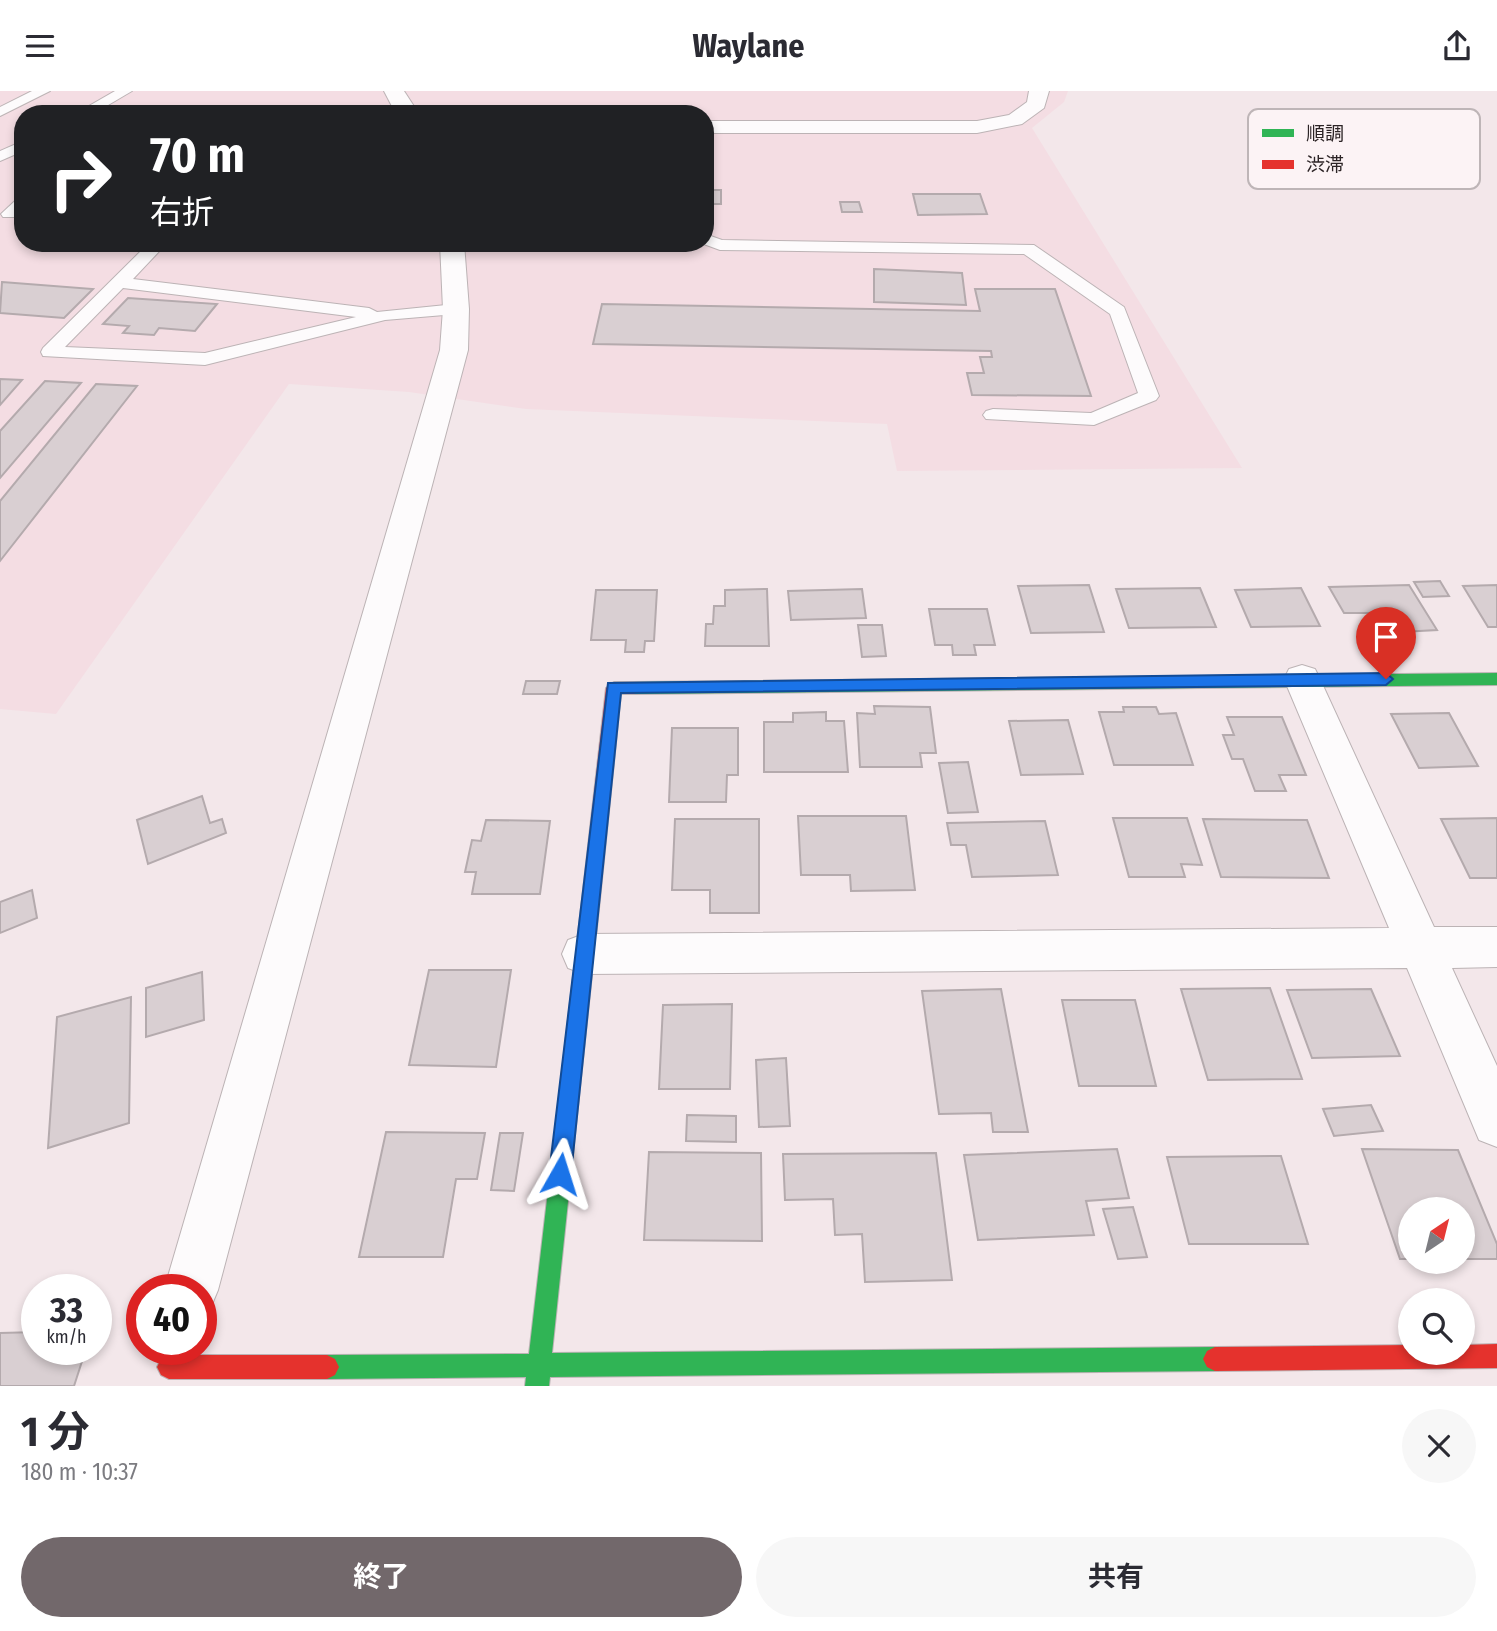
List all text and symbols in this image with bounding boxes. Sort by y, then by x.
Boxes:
icon: menu [21,27,59,65]
text: Waylane [693,27,804,65]
icon: share [1438,27,1476,65]
legend [1248,109,1480,189]
text: 順調 [1306,122,1344,145]
text: 70 m [150,126,245,185]
icon: right [35,133,126,224]
text: 渋滞 [1306,153,1344,176]
text: 右折 [150,193,214,231]
pin [1356,607,1416,679]
icon: arrive [1367,618,1405,656]
position arrow [523,1137,597,1211]
north arrow [1398,1197,1475,1274]
map controls [1398,1197,1475,1365]
speed limit sign: 40 [126,1274,217,1365]
button: search [1398,1288,1475,1365]
text: 33 [50,1289,83,1331]
text: km/h [46,1326,87,1348]
text: 1 分 [21,1407,90,1457]
button: close [1402,1409,1476,1483]
text: 180 m · 10:37 [21,1458,138,1486]
button: 終了 [21,1537,742,1617]
button: 共有 [756,1537,1476,1617]

